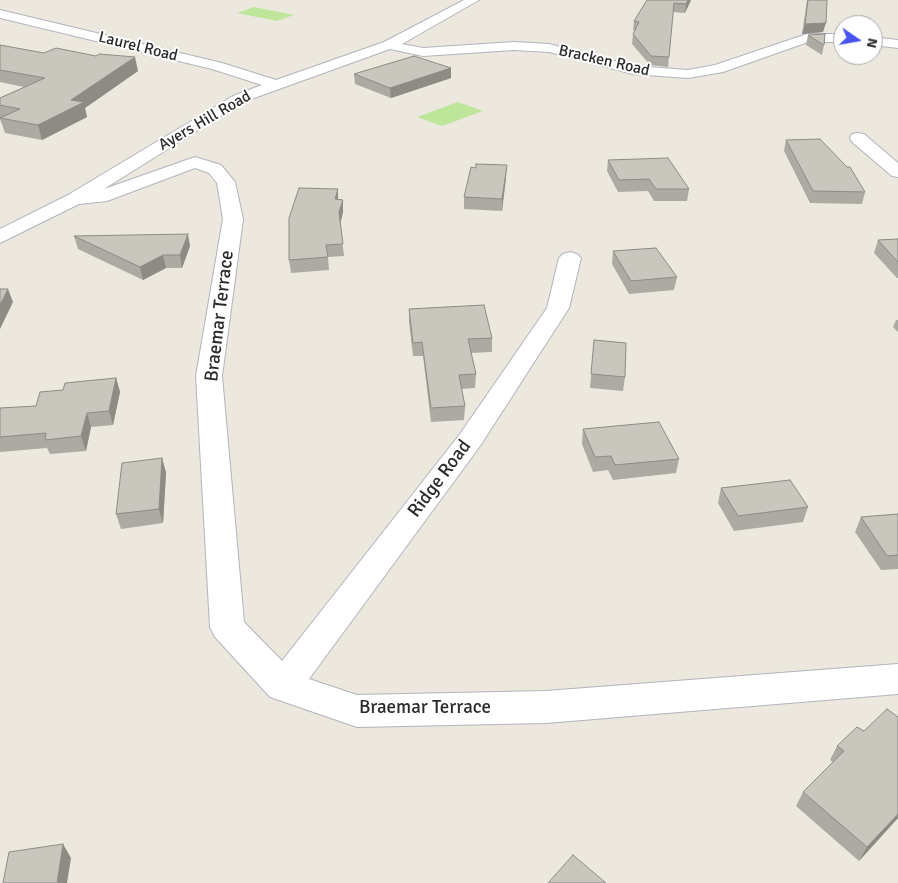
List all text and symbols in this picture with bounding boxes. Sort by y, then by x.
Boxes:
north arrow [833,15,883,65]
street label: Laurel Road [96,28,180,66]
text: N [863,36,882,50]
street label: Bracken Road [557,41,651,81]
street label: Ayers Hill Road [155,87,255,155]
street label: Braemar Terrace [201,249,239,383]
street label: Ridge Road [404,436,476,522]
street label: Braemar Terrace [359,697,491,719]

